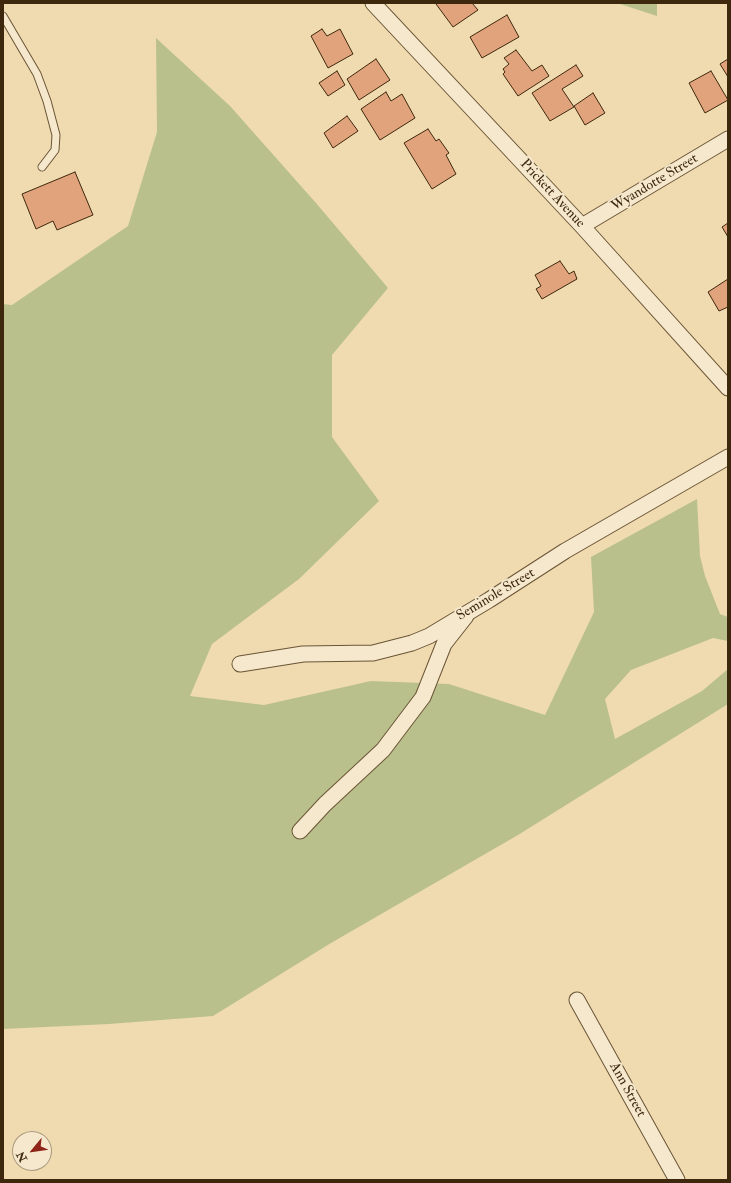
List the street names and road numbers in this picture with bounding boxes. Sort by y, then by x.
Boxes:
street label: Wyandotte Street [609,151,701,215]
street label: Prickett Avenue [516,156,588,232]
street label: Seminole Street [454,565,538,625]
street label: Ann Street [605,1060,649,1120]

